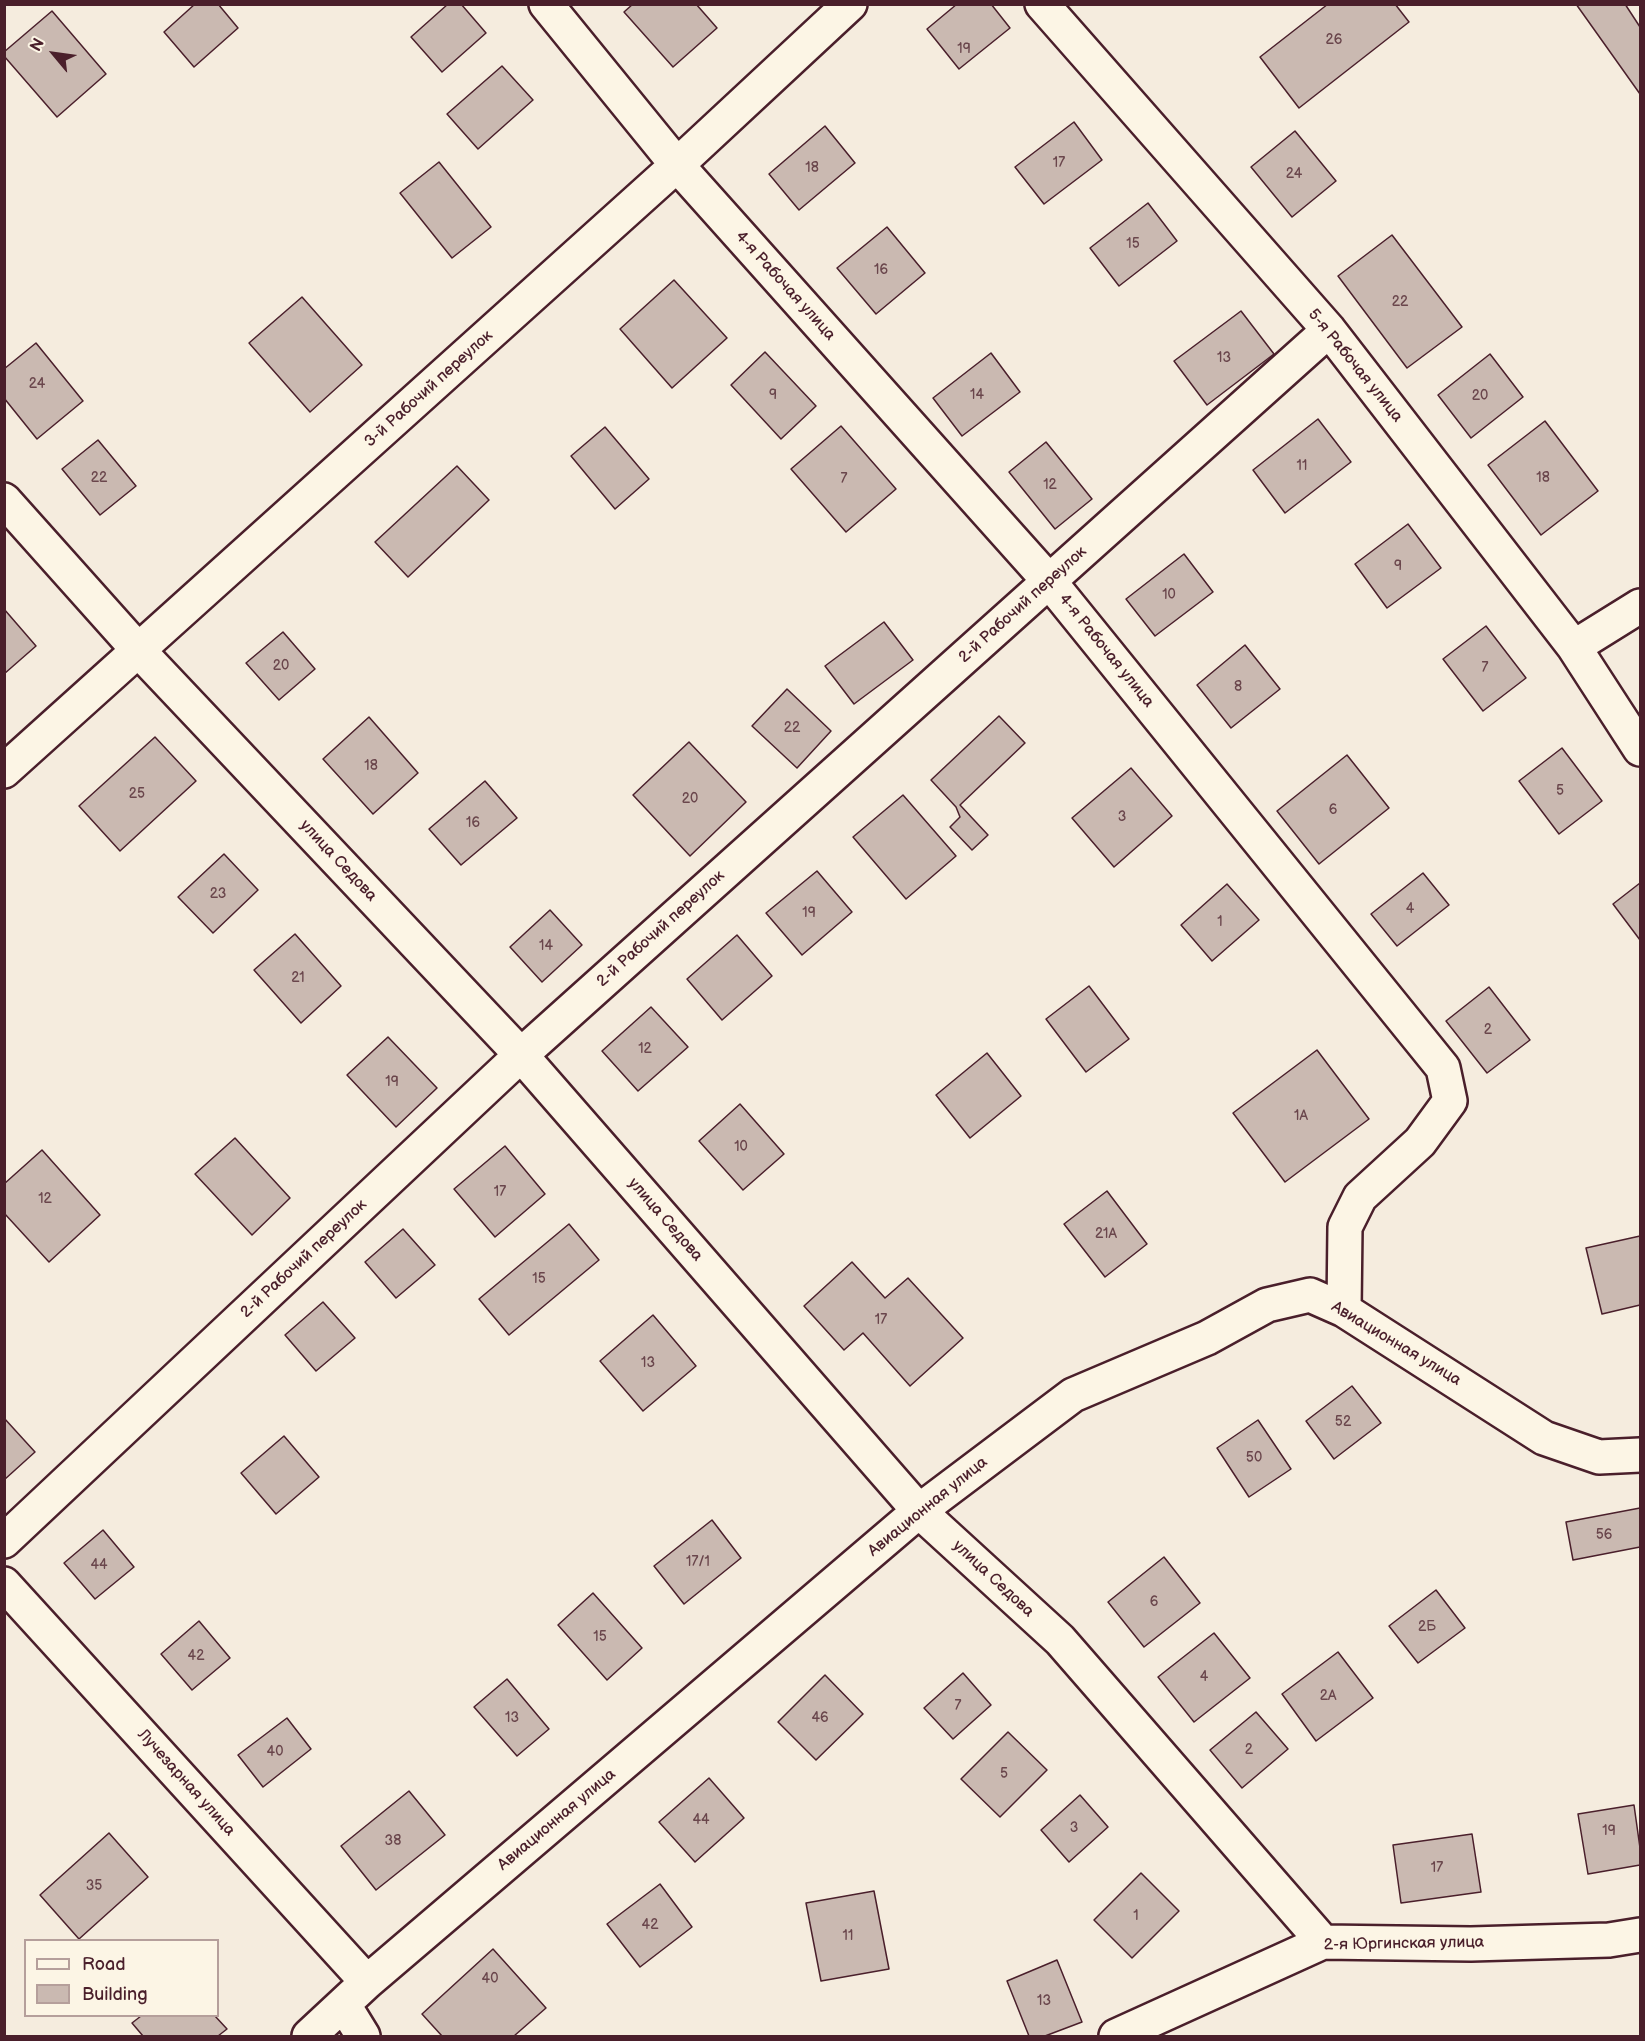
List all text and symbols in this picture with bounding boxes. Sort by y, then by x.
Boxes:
north arrow [24,24,84,84]
house number: 26 [1326,32,1342,48]
text: N [27,35,49,55]
house number: 19 [957,41,971,57]
house number: 17 [1053,155,1065,171]
house number: 18 [805,160,819,176]
house number: 24 [1286,166,1302,182]
street label: 4-я Рабочая улица [731,227,839,345]
house number: 15 [1126,236,1140,252]
house number: 16 [874,262,888,278]
house number: 22 [1392,294,1408,310]
street label: 5-я Рабочая улица [1303,306,1407,426]
street label: 3-й Рабочий переулок [361,326,497,452]
house number: 13 [1217,350,1231,366]
house number: 24 [29,376,45,392]
house number: 9 [769,387,777,403]
house number: 14 [970,387,984,403]
house number: 20 [1472,388,1488,404]
house number: 11 [1297,458,1307,474]
house number: 22 [91,470,107,486]
house number: 18 [1536,470,1550,486]
house number: 7 [841,471,847,487]
house number: 12 [1043,477,1057,493]
street label: 2-й Рабочий переулок [955,542,1091,668]
house number: 9 [1394,558,1402,574]
house number: 10 [1162,587,1176,603]
street label: 4-я Рабочая улица [1054,590,1158,712]
house number: 20 [273,658,289,674]
house number: 7 [1482,660,1488,676]
house number: 8 [1234,679,1242,695]
house number: 22 [784,720,800,736]
house number: 18 [364,758,378,774]
house number: 5 [1556,783,1564,799]
house number: 25 [129,786,145,802]
house number: 20 [682,791,698,807]
house number: 6 [1329,802,1337,818]
house number: 3 [1118,809,1126,825]
house number: 16 [466,815,480,831]
street label: улица Седова [295,816,381,906]
street label: 2-й Рабочий переулок [593,866,729,992]
house number: 23 [210,886,226,902]
house number: 4 [1406,901,1414,917]
house number: 19 [802,905,816,921]
house number: 1 [1217,914,1223,930]
house number: 14 [539,938,553,954]
house number: 21 [291,970,305,986]
house number: 2 [1484,1022,1492,1038]
house number: 12 [638,1041,652,1057]
house number: 19 [385,1074,399,1090]
house number: 1А [1294,1108,1308,1124]
house number: 10 [734,1139,748,1155]
street label: улица Седова [624,1174,706,1266]
house number: 17 [494,1184,506,1200]
house number: 12 [38,1191,52,1207]
street label: 2-й Рабочий переулок [237,1196,371,1322]
house number: 21А [1095,1226,1117,1242]
house number: 15 [532,1271,546,1287]
street label: Авиационная улица [1328,1298,1464,1390]
house number: 17 [875,1312,887,1328]
house number: 13 [641,1355,655,1371]
house number: 52 [1335,1414,1351,1430]
house number: 50 [1246,1450,1262,1466]
street label: Авиационная улица [864,1453,992,1561]
house number: 56 [1596,1527,1612,1543]
street label: улица Седова [948,1536,1038,1622]
house number: 17/1 [686,1554,710,1570]
house number: 44 [90,1557,108,1573]
house number: 6 [1150,1594,1158,1610]
house number: 2Б [1418,1619,1436,1635]
house number: 15 [593,1629,607,1645]
house number: 42 [188,1648,204,1664]
house number: 4 [1200,1669,1208,1685]
house number: 2А [1320,1688,1336,1704]
house number: 7 [955,1698,961,1714]
house number: 13 [505,1710,519,1726]
house number: 46 [811,1710,829,1726]
street label: Лучезарная улица [133,1726,239,1840]
house number: 2 [1245,1742,1253,1758]
house number: 40 [267,1744,283,1760]
street label: Авиационная улица [494,1765,620,1875]
house number: 5 [1000,1766,1008,1782]
house number: 44 [692,1812,710,1828]
house number: 3 [1070,1820,1078,1836]
house number: 19 [1602,1823,1616,1839]
house number: 38 [385,1833,401,1849]
house number: 17 [1431,1860,1443,1876]
house number: 35 [86,1878,102,1894]
house number: 1 [1133,1908,1139,1924]
house number: 42 [642,1917,658,1933]
house number: 11 [843,1928,853,1944]
street label: 2-я Юргинская улица [1324,1933,1484,1955]
legend [24,1939,219,2017]
text: Road [82,1954,126,1975]
house number: 40 [482,1971,498,1987]
text: Building [82,1984,148,2005]
house number: 13 [1037,1993,1051,2009]

